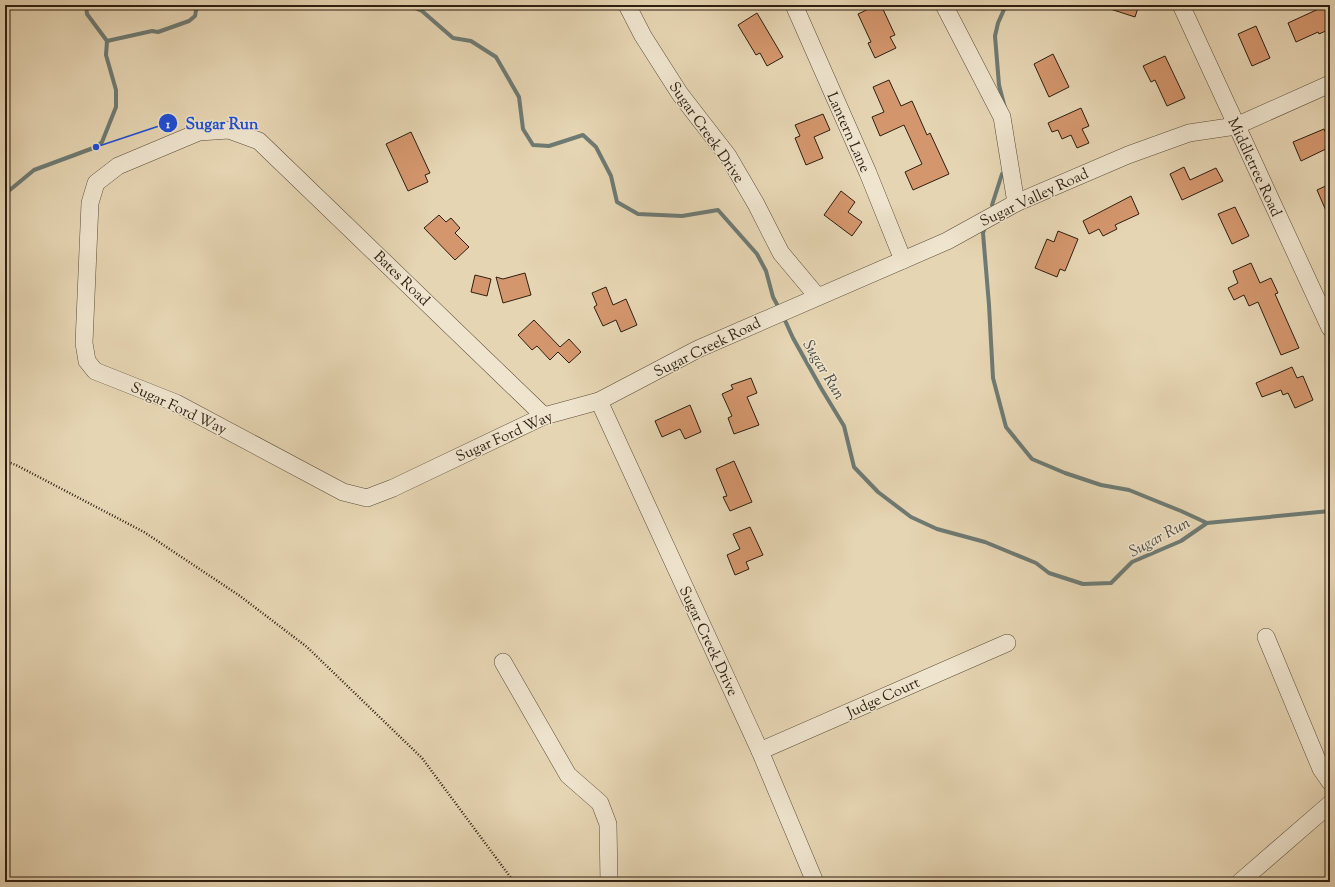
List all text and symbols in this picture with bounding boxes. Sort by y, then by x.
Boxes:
street label: Sugar Creek Drive [663,78,749,188]
street label: Lantern Lane [821,89,875,176]
callout: Sugar Run [158,109,267,137]
text: Sugar Run [186,114,259,137]
street label: Middletree Road [1221,115,1286,221]
text: 1 [165,116,171,134]
street label: Sugar Valley Road [977,164,1093,233]
street label: Bates Road [368,247,434,312]
street label: Sugar Creek Road [651,313,765,383]
water label: Sugar Run [796,336,850,405]
street label: Sugar Ford Way [127,378,230,441]
street label: Sugar Ford Way [453,406,557,468]
water label: Sugar Run [1125,512,1195,564]
street label: Sugar Creek Drive [673,583,742,700]
street label: Judge Court [843,673,924,724]

